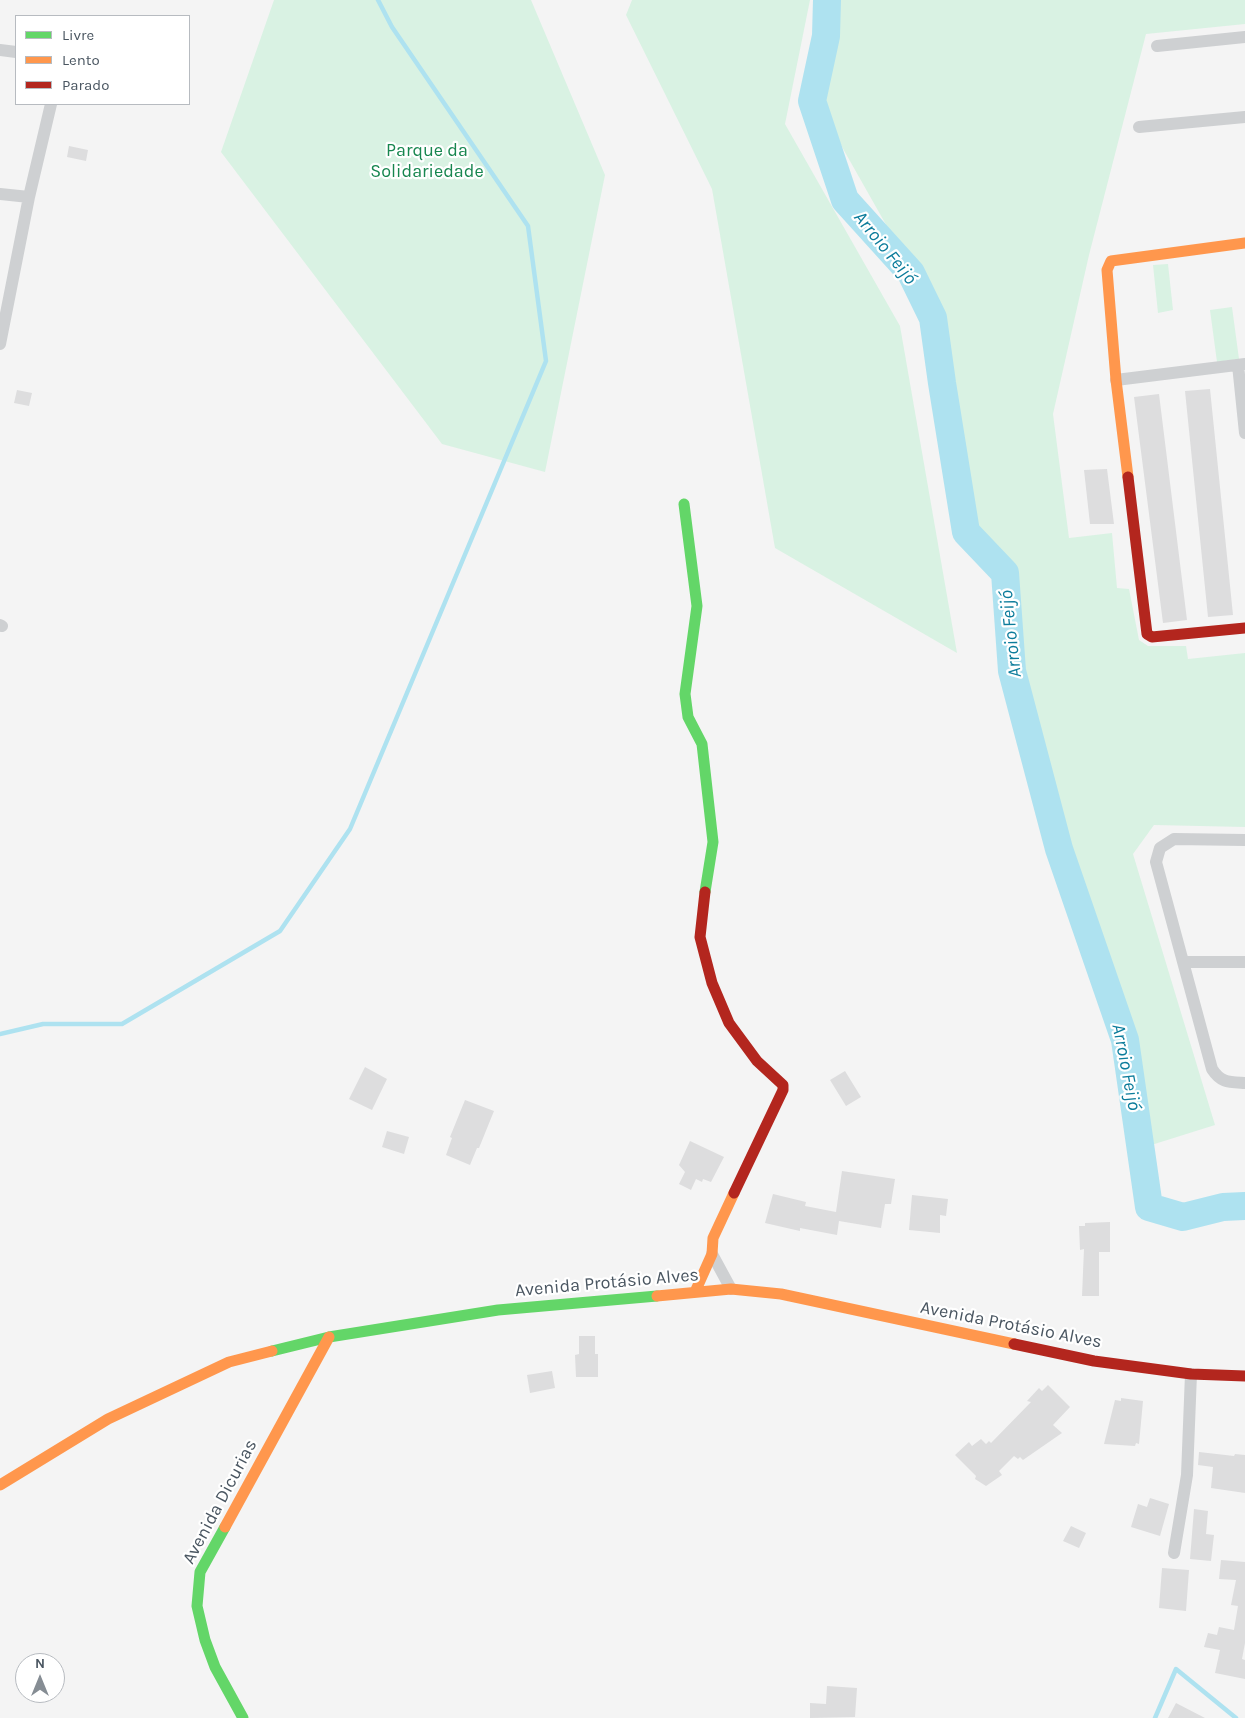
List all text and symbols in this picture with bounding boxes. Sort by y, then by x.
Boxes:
legend [15,15,190,105]
text: Livre [62,26,94,44]
text: Lento [62,51,100,69]
text: Parado [62,76,109,94]
park label: Parque da Solidariedade [370,140,484,182]
water label: Arroio Feijó [849,207,921,289]
water label: Arroio Feijó [995,589,1027,679]
water label: Arroio Feijó [1106,1022,1146,1112]
street label: Avenida Protásio Alves [514,1264,700,1302]
street label: Avenida Protásio Alves [918,1297,1104,1353]
street label: Avenida Dicurias [178,1436,262,1568]
north arrow [15,1653,65,1703]
text: N [35,1655,45,1672]

